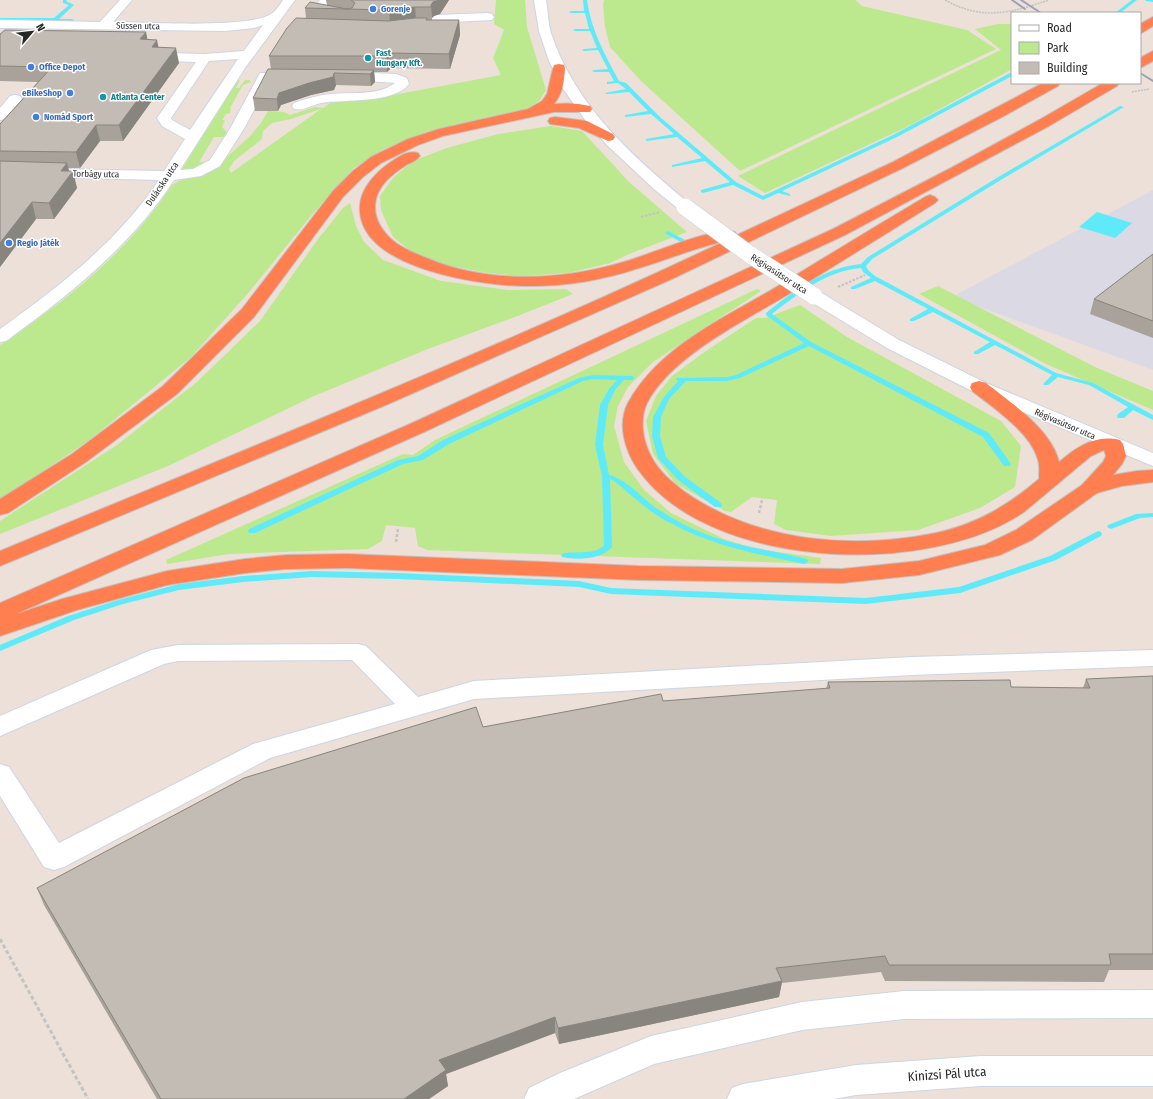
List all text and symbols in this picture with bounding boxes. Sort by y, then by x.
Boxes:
marker: Gorenje [368,4,378,14]
place label: Gorenje [381,4,411,14]
north arrow [12,12,52,52]
legend [1011,12,1141,84]
street label: Süssen utca [116,21,161,31]
text: Road [1047,21,1072,35]
text: N [33,22,48,34]
text: Park [1047,41,1069,55]
place label: Fast Hungary Kft. [376,48,422,68]
marker: Fast Hungary Kft. [363,53,373,63]
text: Building [1047,61,1088,75]
marker: Office Depot [26,62,36,72]
place label: Office Depot [39,62,86,72]
place label: eBikeShop [22,88,62,98]
marker: eBikeShop [65,88,75,98]
marker: Atlanta Center [98,92,108,102]
place label: Atlanta Center [110,92,165,102]
marker: Nomád Sport [31,112,41,122]
place label: Nomád Sport [44,112,94,122]
street label: Dulácska utca [144,160,181,208]
street label: Torbágy utca [73,169,120,179]
marker: Regio Játék [4,238,14,248]
place label: Regio Játék [17,238,60,248]
street label: Régivasútsor utca [749,252,809,296]
street label: Régivasútsor utca [1033,407,1097,442]
street label: Kinizsi Pál utca [907,1064,987,1084]

